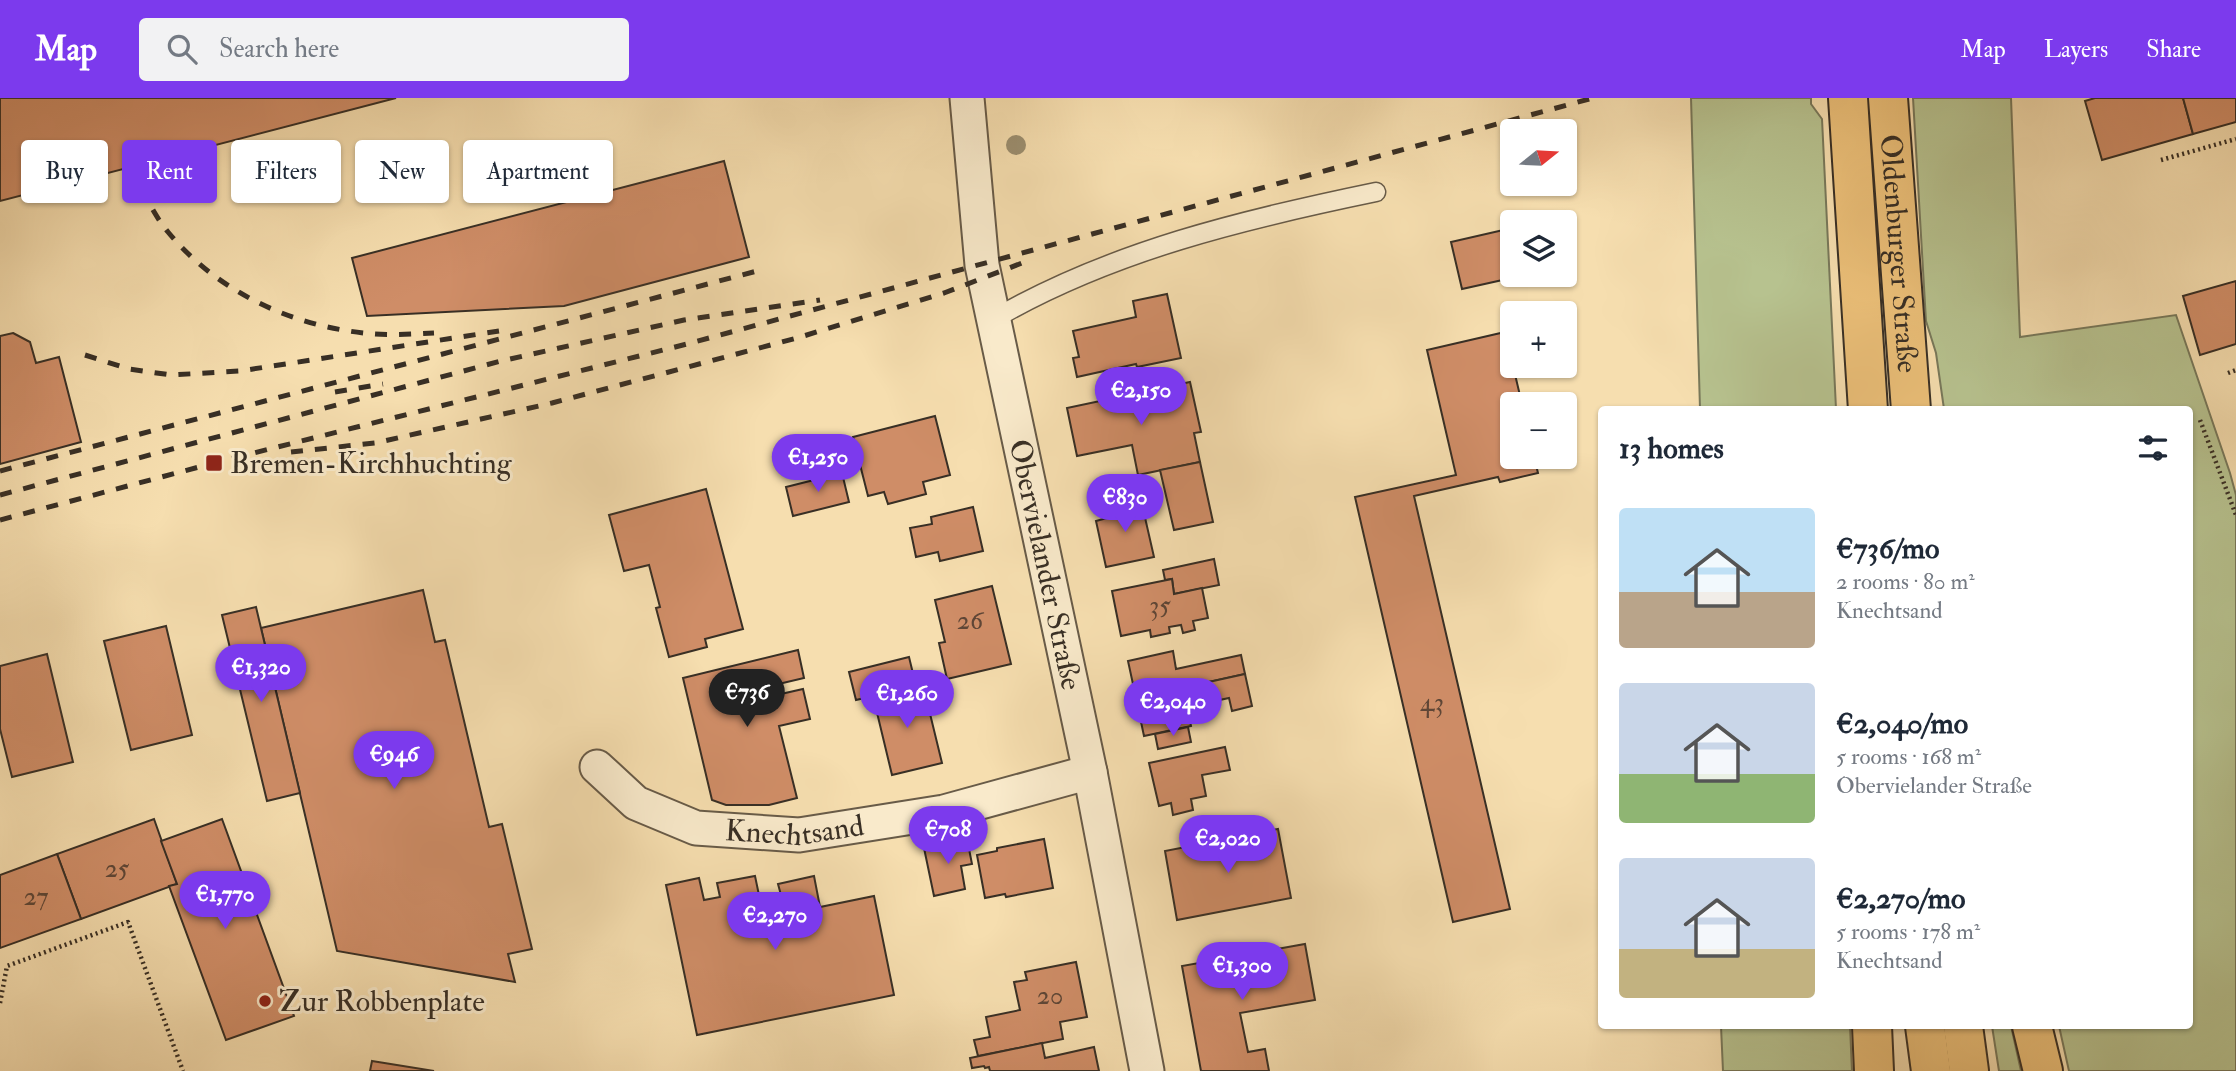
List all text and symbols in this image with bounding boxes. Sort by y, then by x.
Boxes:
search box [139,18,629,81]
text: Map [35,29,97,70]
icon: search [163,30,201,68]
text: Search here [219,33,339,65]
text: Map [1961,34,2006,65]
text: Layers [2044,34,2108,65]
text: Share [2146,34,2201,65]
north arrow [1500,119,1577,196]
map controls [1500,119,1577,469]
street label: Oldenburger Straße [1872,133,1927,374]
chip: Buy [21,140,108,203]
chip: Rent [122,140,217,203]
chip: Filters [231,140,341,203]
chip: New [355,140,449,203]
chip: Apartment [463,140,613,203]
button: layers [1500,210,1577,287]
button: + [1500,301,1577,378]
pin: €2,150 [1084,368,1198,427]
text: €2,150 [1111,375,1171,404]
button: − [1500,392,1577,469]
icon: filters [2134,429,2172,467]
text: 13 homes [1619,430,1724,467]
pin: €1,250 [761,434,875,494]
street label: Obervielander Straße [1001,436,1091,693]
text: €1,250 [788,442,848,471]
place label: Bremen-Kirchhuchting [230,445,513,482]
marker: Bremen-Kirchhuchting [204,453,224,473]
pin: €830 [1084,474,1166,534]
text: €830 [1103,482,1147,511]
text: €736/mo [1836,530,1939,567]
icon: home [1675,536,1759,620]
text: 2 rooms · 80 m² [1836,567,1975,596]
house number: 35 [1149,590,1171,622]
text: Knechtsand [1836,596,1943,625]
house number: 26 [957,605,985,637]
pin: €1,320 [204,644,318,704]
text: €1,320 [231,652,291,681]
pin: €736 [706,670,788,729]
pin: €1,260 [850,670,964,730]
text: €736 [725,677,769,706]
text: €1,260 [876,678,938,707]
pin: €2,040 [1116,678,1230,738]
text: €2,040 [1140,686,1206,715]
house number: 43 [1420,687,1444,719]
text: €2,040/mo [1836,705,1968,742]
icon: home [1675,711,1759,795]
pin: €946 [353,732,435,791]
text: €946 [369,739,419,768]
text: 5 rooms · 168 m² [1836,742,1981,771]
text: Obervielander Straße [1836,771,2032,800]
street label: Knechtsand [724,806,867,854]
pin: €708 [907,806,989,866]
text: €708 [925,814,971,843]
pin: €2,020 [1171,816,1285,875]
text: €2,020 [1195,823,1261,852]
house number: 25 [105,853,130,885]
pin: €1,770 [168,872,282,931]
text: €1,770 [195,879,255,908]
text: €2,270/mo [1836,880,1965,917]
house number: 27 [23,881,49,913]
icon: home [1675,886,1759,970]
pin: €2,270 [718,892,832,952]
text: €2,270 [743,900,807,929]
text: 5 rooms · 178 m² [1836,917,1980,946]
pin: €1,300 [1185,942,1299,1002]
text: Knechtsand [1836,946,1943,975]
text: €1,300 [1212,950,1272,979]
house number: 20 [1037,980,1063,1012]
place label: Zur Robbenplate [279,983,485,1020]
marker: Zur Robbenplate [257,993,273,1009]

